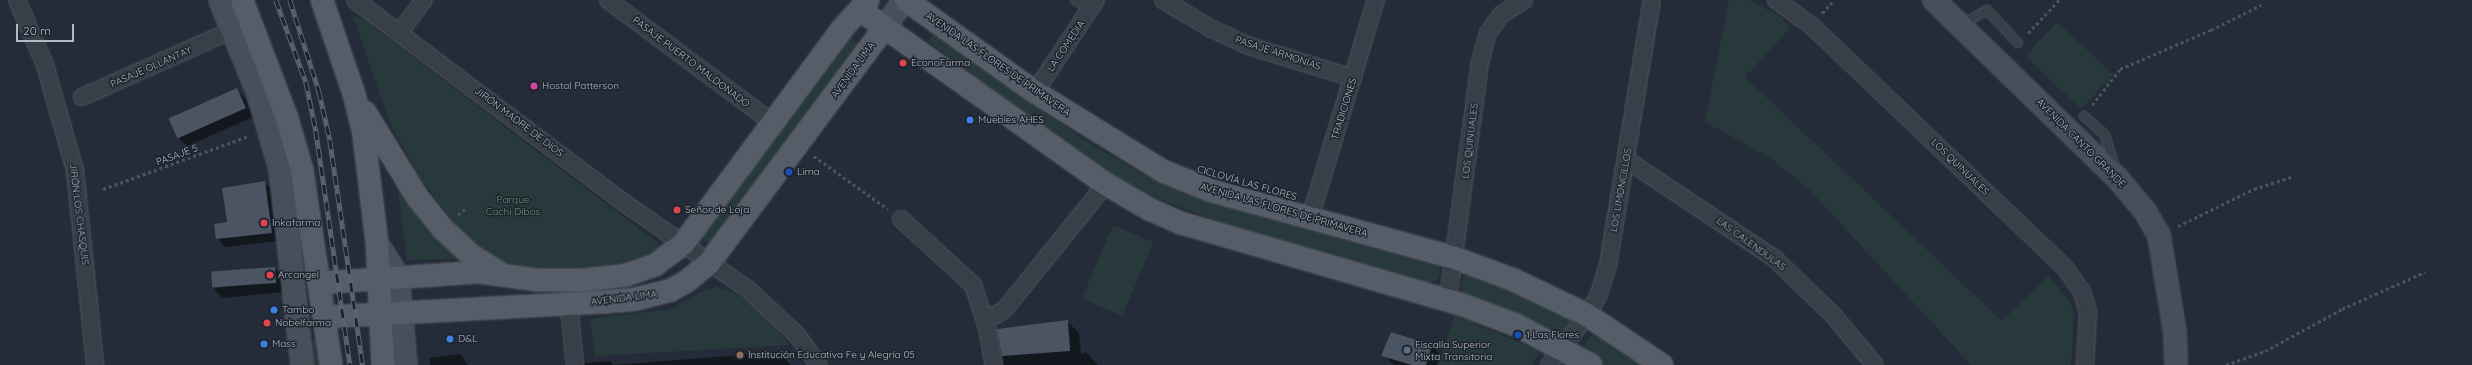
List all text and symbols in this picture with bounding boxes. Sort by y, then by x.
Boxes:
street label: AVENIDA LAS FLORES DE PRIMAVERA [924,9,1072,119]
street label: PASAJE PUERTO MALDONADO [630,14,752,110]
scale bar [18,16,76,42]
street label: LA COMEDIA [1045,18,1087,74]
text: 20 m [23,23,51,38]
street label: PASAJE ARMONÍAS [1234,34,1322,72]
street label: AVENIDA LIMA [829,40,877,100]
street label: PASAJE OLLANTAY [109,44,193,90]
place label: EconoFarma [911,57,970,69]
marker: EconoFarma [898,58,908,68]
street label: TRADICIONES [1329,77,1359,141]
place label: Hostal Patterson [542,80,619,92]
marker: Hostal Patterson [529,81,539,91]
street label: JIRÓN MADRE DE DIOS [472,85,566,159]
street label: AVENIDA CANTO GRANDE [2034,96,2128,190]
street label: LOS QUINUALES [1459,103,1481,179]
place label: Muebles AHES [978,114,1044,126]
marker: Muebles AHES [965,115,975,125]
street label: LOS QUINUALES [1928,136,1992,198]
street label: PASAJE 5 [154,142,200,168]
street label: LOS LIMONCILLOS [1608,147,1634,233]
street label: JIRÓN LOS CHASQUIS [67,162,91,266]
street label: CICLOVÍA LAS FLORES [1196,163,1298,203]
place label: Lima [797,166,820,178]
marker: Lima [784,167,794,177]
street label: AVENIDA LAS FLORES DE PRIMAVERA [1199,180,1369,240]
park label: Parque Cachi Dibos [486,193,540,216]
place label: Señor de Loja [685,204,749,216]
marker: Señor de Loja [672,205,682,215]
street label: LAS CALENDULAS [1714,215,1788,273]
place label: Inkafarma [272,217,320,229]
marker: Inkafarma [259,218,269,228]
place label: Arcangel [278,269,319,281]
marker: Arcangel [265,270,275,280]
street label: AVENIDA LIMA [590,288,658,308]
place label: Tambo [282,304,314,316]
marker: Tambo [269,305,279,315]
place label: Nobelfarma [275,317,331,329]
marker: Nobelfarma [262,318,272,328]
place label: 1 Las Flores [1526,329,1579,341]
marker: 1 Las Flores [1513,330,1523,340]
place label: D&L [458,333,477,345]
marker: D&L [445,334,455,344]
place label: Mass [272,338,296,350]
place label: Fiscalía Superior Mixta Transitoria [1415,338,1492,362]
marker: Mass [259,339,269,349]
marker: Fiscalía Superior Mixta Transitoria [1402,345,1412,355]
place label: Institución Educativa Fe y Alegría 05 [748,349,915,361]
marker: Institución Educativa Fe y Alegría 05 [735,350,745,360]

